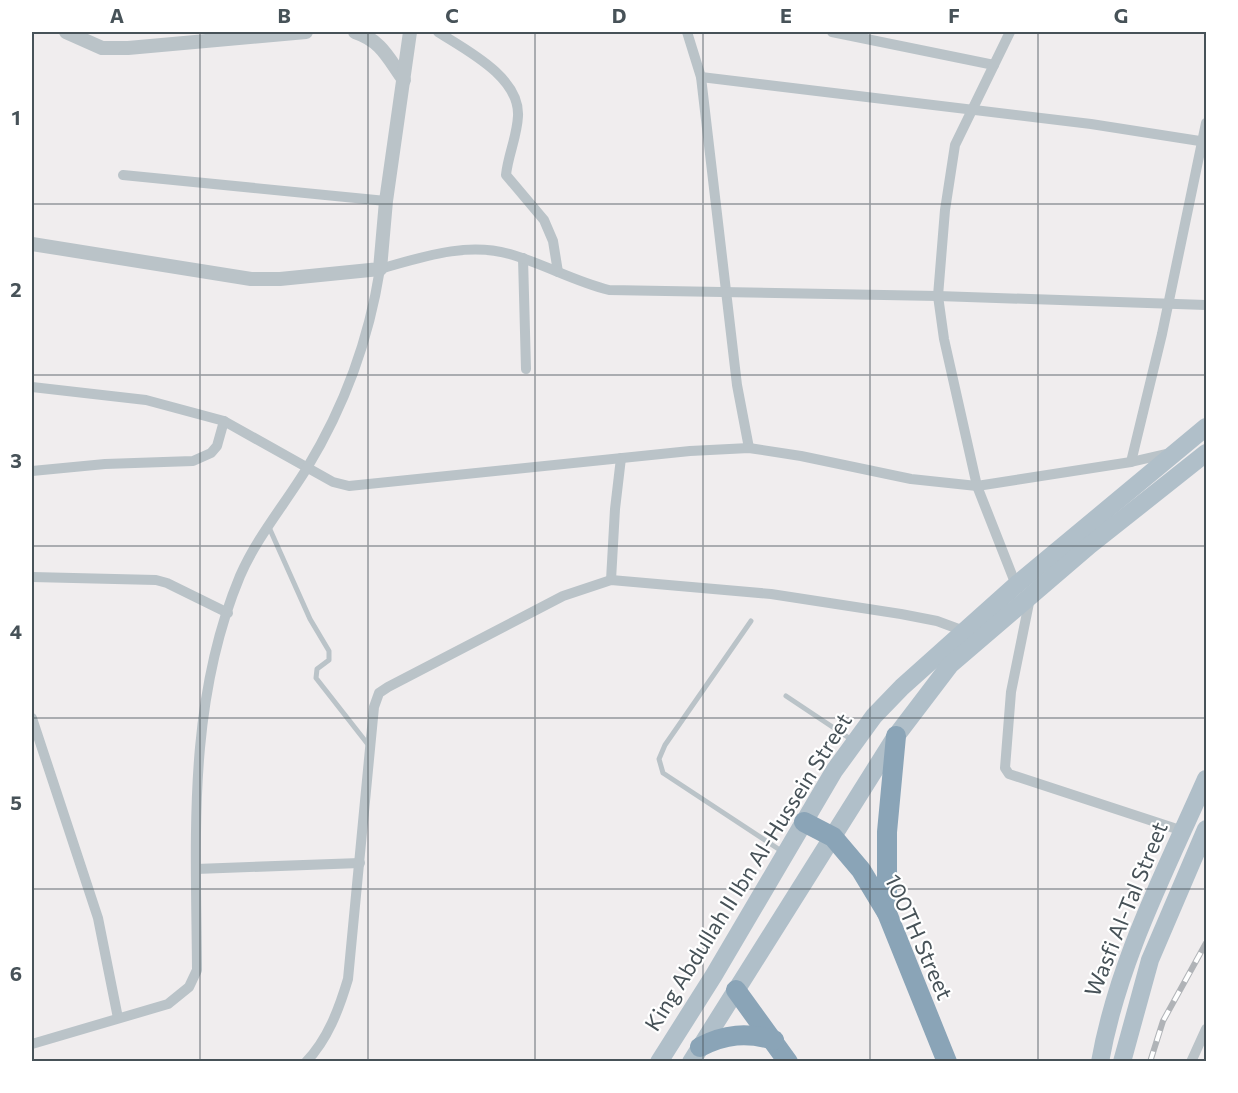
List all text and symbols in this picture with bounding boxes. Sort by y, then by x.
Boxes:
text: A [110,3,124,27]
text: B [277,3,291,27]
text: C [445,3,459,27]
text: D [612,3,626,27]
text: E [780,3,792,27]
text: F [948,3,960,27]
text: G [1114,3,1128,27]
text: 1 [11,105,21,129]
text: 2 [10,277,22,301]
text: 3 [10,448,22,472]
text: 4 [10,619,22,643]
street label: King Abdullah II Ibn Al-Hussein Street [638,708,857,1036]
text: 5 [10,790,22,814]
street label: Wasfi Al-Tal Street [1078,818,1173,1000]
street label: 100TH Street [880,870,959,1004]
text: 6 [10,961,22,985]

